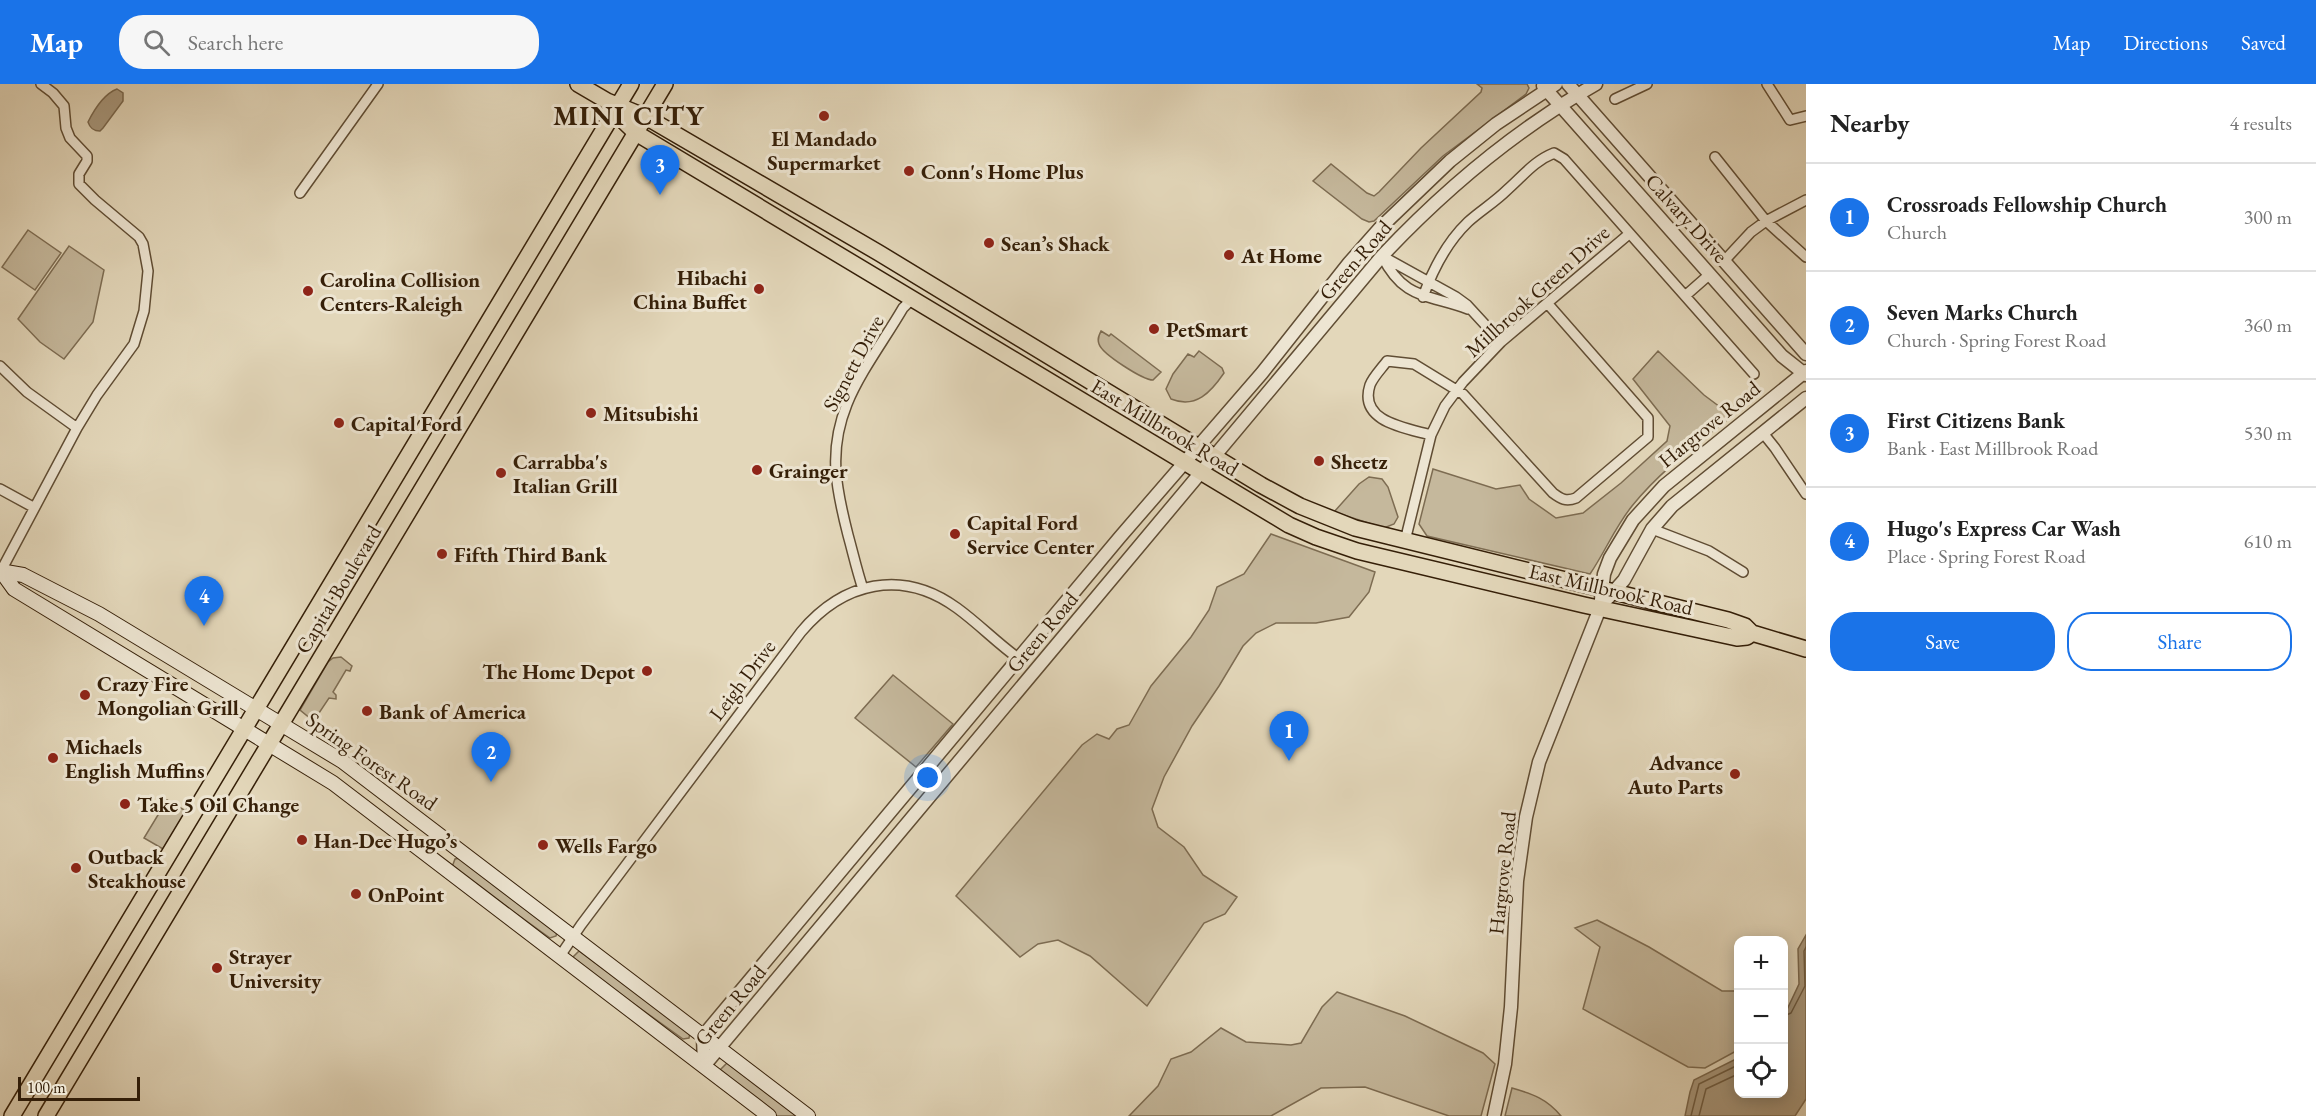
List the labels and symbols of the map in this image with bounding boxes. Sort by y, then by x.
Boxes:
district label: MINI CITY [553,98,705,133]
marker: El Mandado Supermarket [817,109,831,123]
place label: El Mandado Supermarket [767,125,881,176]
pin: 3 [640,146,680,195]
place label: Conn's Home Plus [921,158,1084,185]
marker: Conn's Home Plus [902,164,916,178]
street label: Calvary Drive [1640,168,1734,268]
street label: Green Road [1313,214,1397,306]
street label: Millbrook Green Drive [1459,219,1615,363]
place label: Sean’s Shack [1001,230,1110,257]
marker: Sean’s Shack [982,236,996,250]
place label: At Home [1240,242,1322,269]
marker: At Home [1222,248,1236,262]
place label: Hibachi China Buffet [633,264,747,315]
place label: Carolina Collision Centers-Raleigh [320,266,480,317]
marker: Hibachi China Buffet [752,282,766,296]
marker: Carolina Collision Centers-Raleigh [301,284,315,298]
street label: Signett Drive [816,310,890,416]
place label: PetSmart [1166,316,1248,343]
marker: PetSmart [1147,322,1161,336]
street label: East Millbrook Road [1086,372,1244,482]
street label: Hargrove Road [1652,374,1766,473]
place label: Mitsubishi [603,400,699,427]
marker: Mitsubishi [584,406,598,420]
place label: Capital Ford [351,410,462,437]
marker: Capital Ford [332,416,346,430]
place label: Carrabba's Italian Grill [513,448,618,499]
place label: Sheetz [1331,448,1388,475]
marker: Sheetz [1312,454,1326,468]
place label: Grainger [769,457,848,484]
marker: Grainger [750,463,764,477]
marker: Carrabba's Italian Grill [494,466,508,480]
place label: Capital Ford Service Center [967,509,1095,560]
street label: Capital Boulevard [289,519,387,658]
marker: Capital Ford Service Center [948,527,962,541]
place label: Fifth Third Bank [454,541,608,568]
marker: Fifth Third Bank [435,547,449,561]
street label: East Millbrook Road [1526,557,1696,621]
pin: 4 [184,576,224,626]
street label: Green Road [1000,586,1084,678]
street label: Leigh Drive [703,634,781,726]
place label: The Home Depot [482,658,635,685]
marker: The Home Depot [640,664,654,678]
place label: Crazy Fire Mongolian Grill [97,670,239,721]
marker: Crazy Fire Mongolian Grill [78,688,92,702]
place label: Bank of America [379,698,527,725]
marker: Bank of America [360,704,374,718]
street label: Spring Forest Road [301,706,443,817]
pin: 1 [1270,712,1308,761]
pin: 2 [472,732,510,782]
place label: Michaels English Muffins [65,733,204,784]
place label: Advance Auto Parts [1627,749,1723,800]
marker: Michaels English Muffins [46,751,60,765]
your location [913,763,942,792]
marker: Advance Auto Parts [1728,767,1742,781]
place label: Take 5 Oil Change [137,791,300,818]
marker: Take 5 Oil Change [118,797,132,811]
street label: Hargrove Road [1482,810,1522,936]
place label: Han-Dee Hugo’s [314,827,457,854]
place label: Wells Fargo [555,832,657,859]
marker: Han-Dee Hugo’s [295,833,309,847]
marker: Wells Fargo [536,838,550,852]
place label: Outback Steakhouse [88,843,186,894]
marker: Outback Steakhouse [69,861,83,875]
place label: OnPoint [368,881,444,908]
marker: OnPoint [349,887,363,901]
place label: Strayer University [229,943,322,994]
street label: Green Road [688,959,772,1051]
marker: Strayer University [210,961,224,975]
scale bar [18,1074,140,1102]

